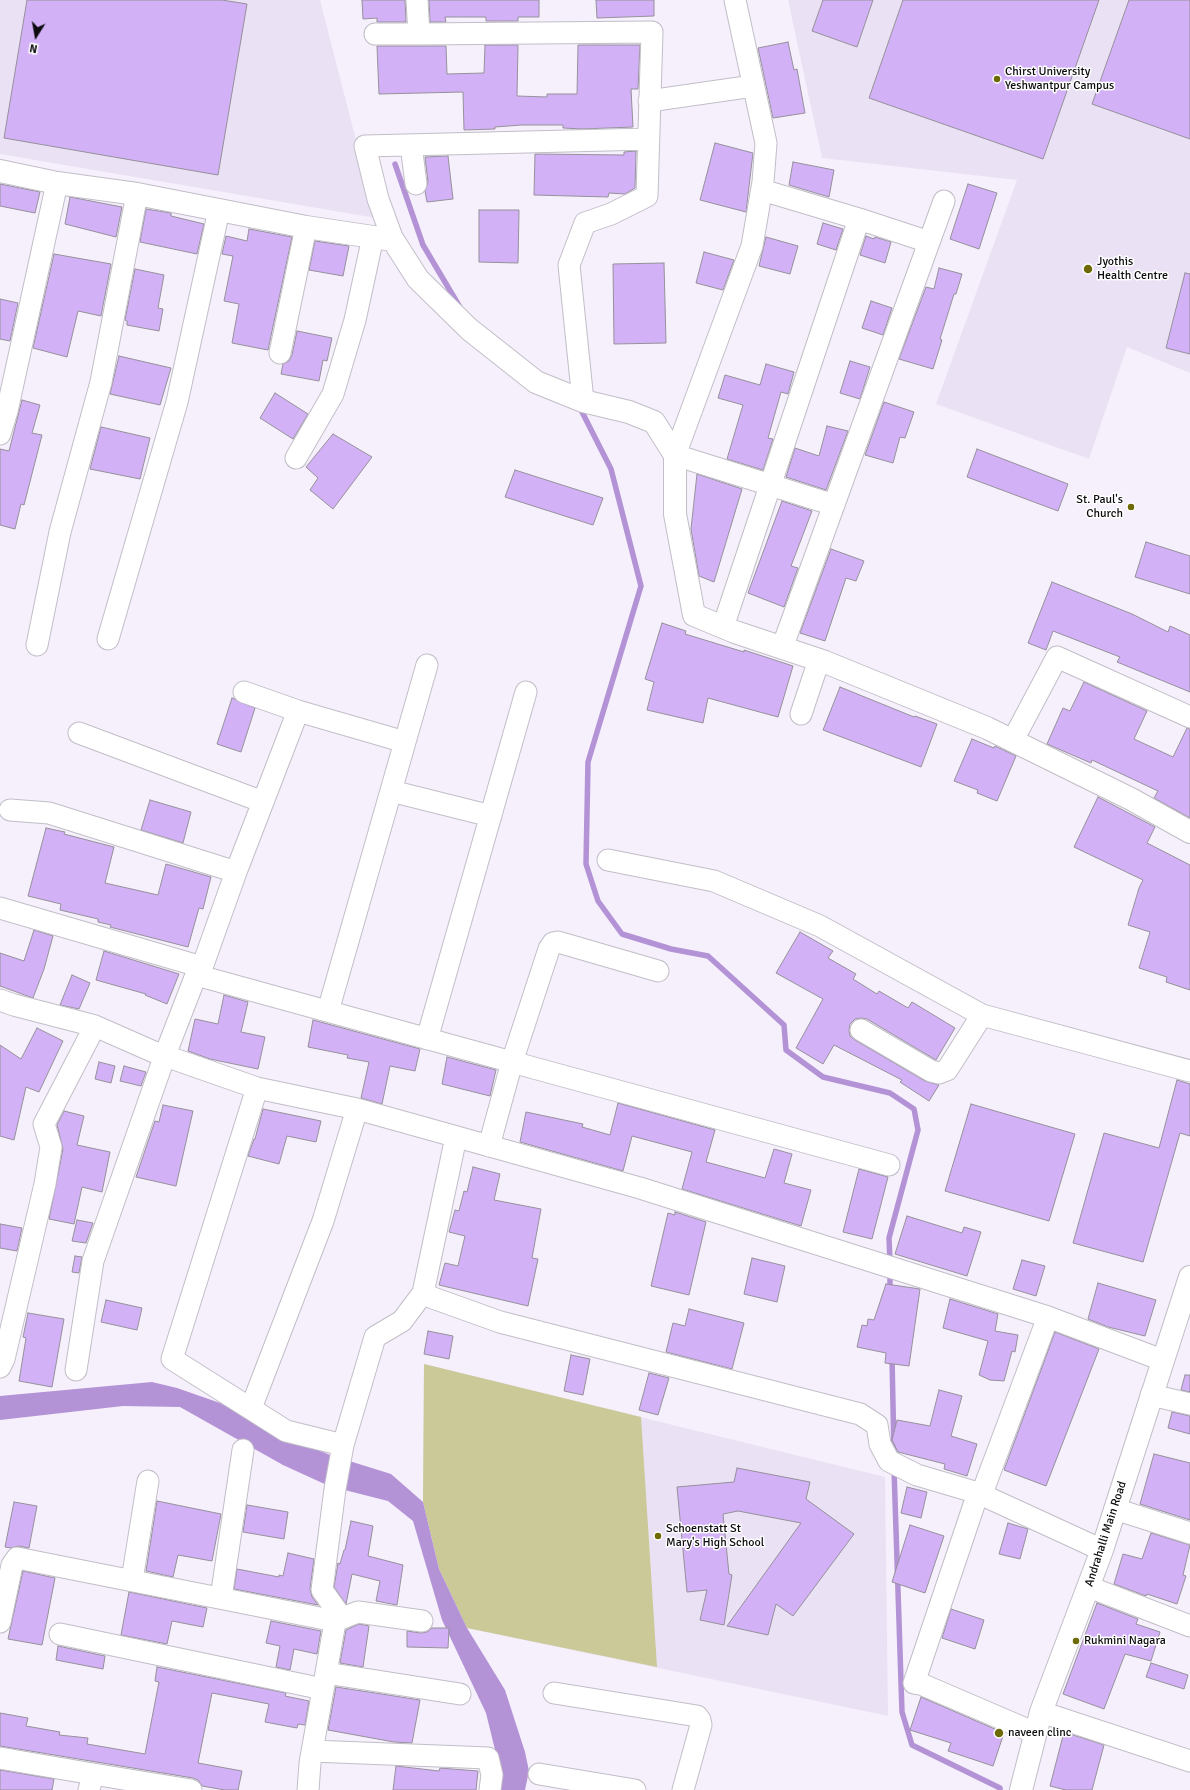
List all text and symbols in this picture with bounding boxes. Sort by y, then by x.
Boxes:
north arrow [16,16,56,56]
text: N [29,41,39,55]
place label: Chirst University Yeshwantpur Campus [1005,65,1114,93]
marker: Chirst University Yeshwantpur Campus [992,74,1002,84]
place label: Jyothis Health Centre [1097,255,1168,283]
marker: Jyothis Health Centre [1082,263,1094,275]
place label: St. Paul's Church [1076,493,1123,521]
marker: St. Paul's Church [1126,502,1136,512]
street label: Andrahalli Main Road [1082,1479,1130,1589]
place label: Schoenstatt St Mary's High School [666,1522,764,1550]
marker: Schoenstatt St Mary's High School [653,1531,663,1541]
place label: Rukmini Nagara [1084,1634,1166,1648]
marker: Rukmini Nagara [1071,1636,1081,1646]
place label: naveen clinc [1008,1726,1072,1740]
marker: naveen clinc [993,1727,1005,1739]

